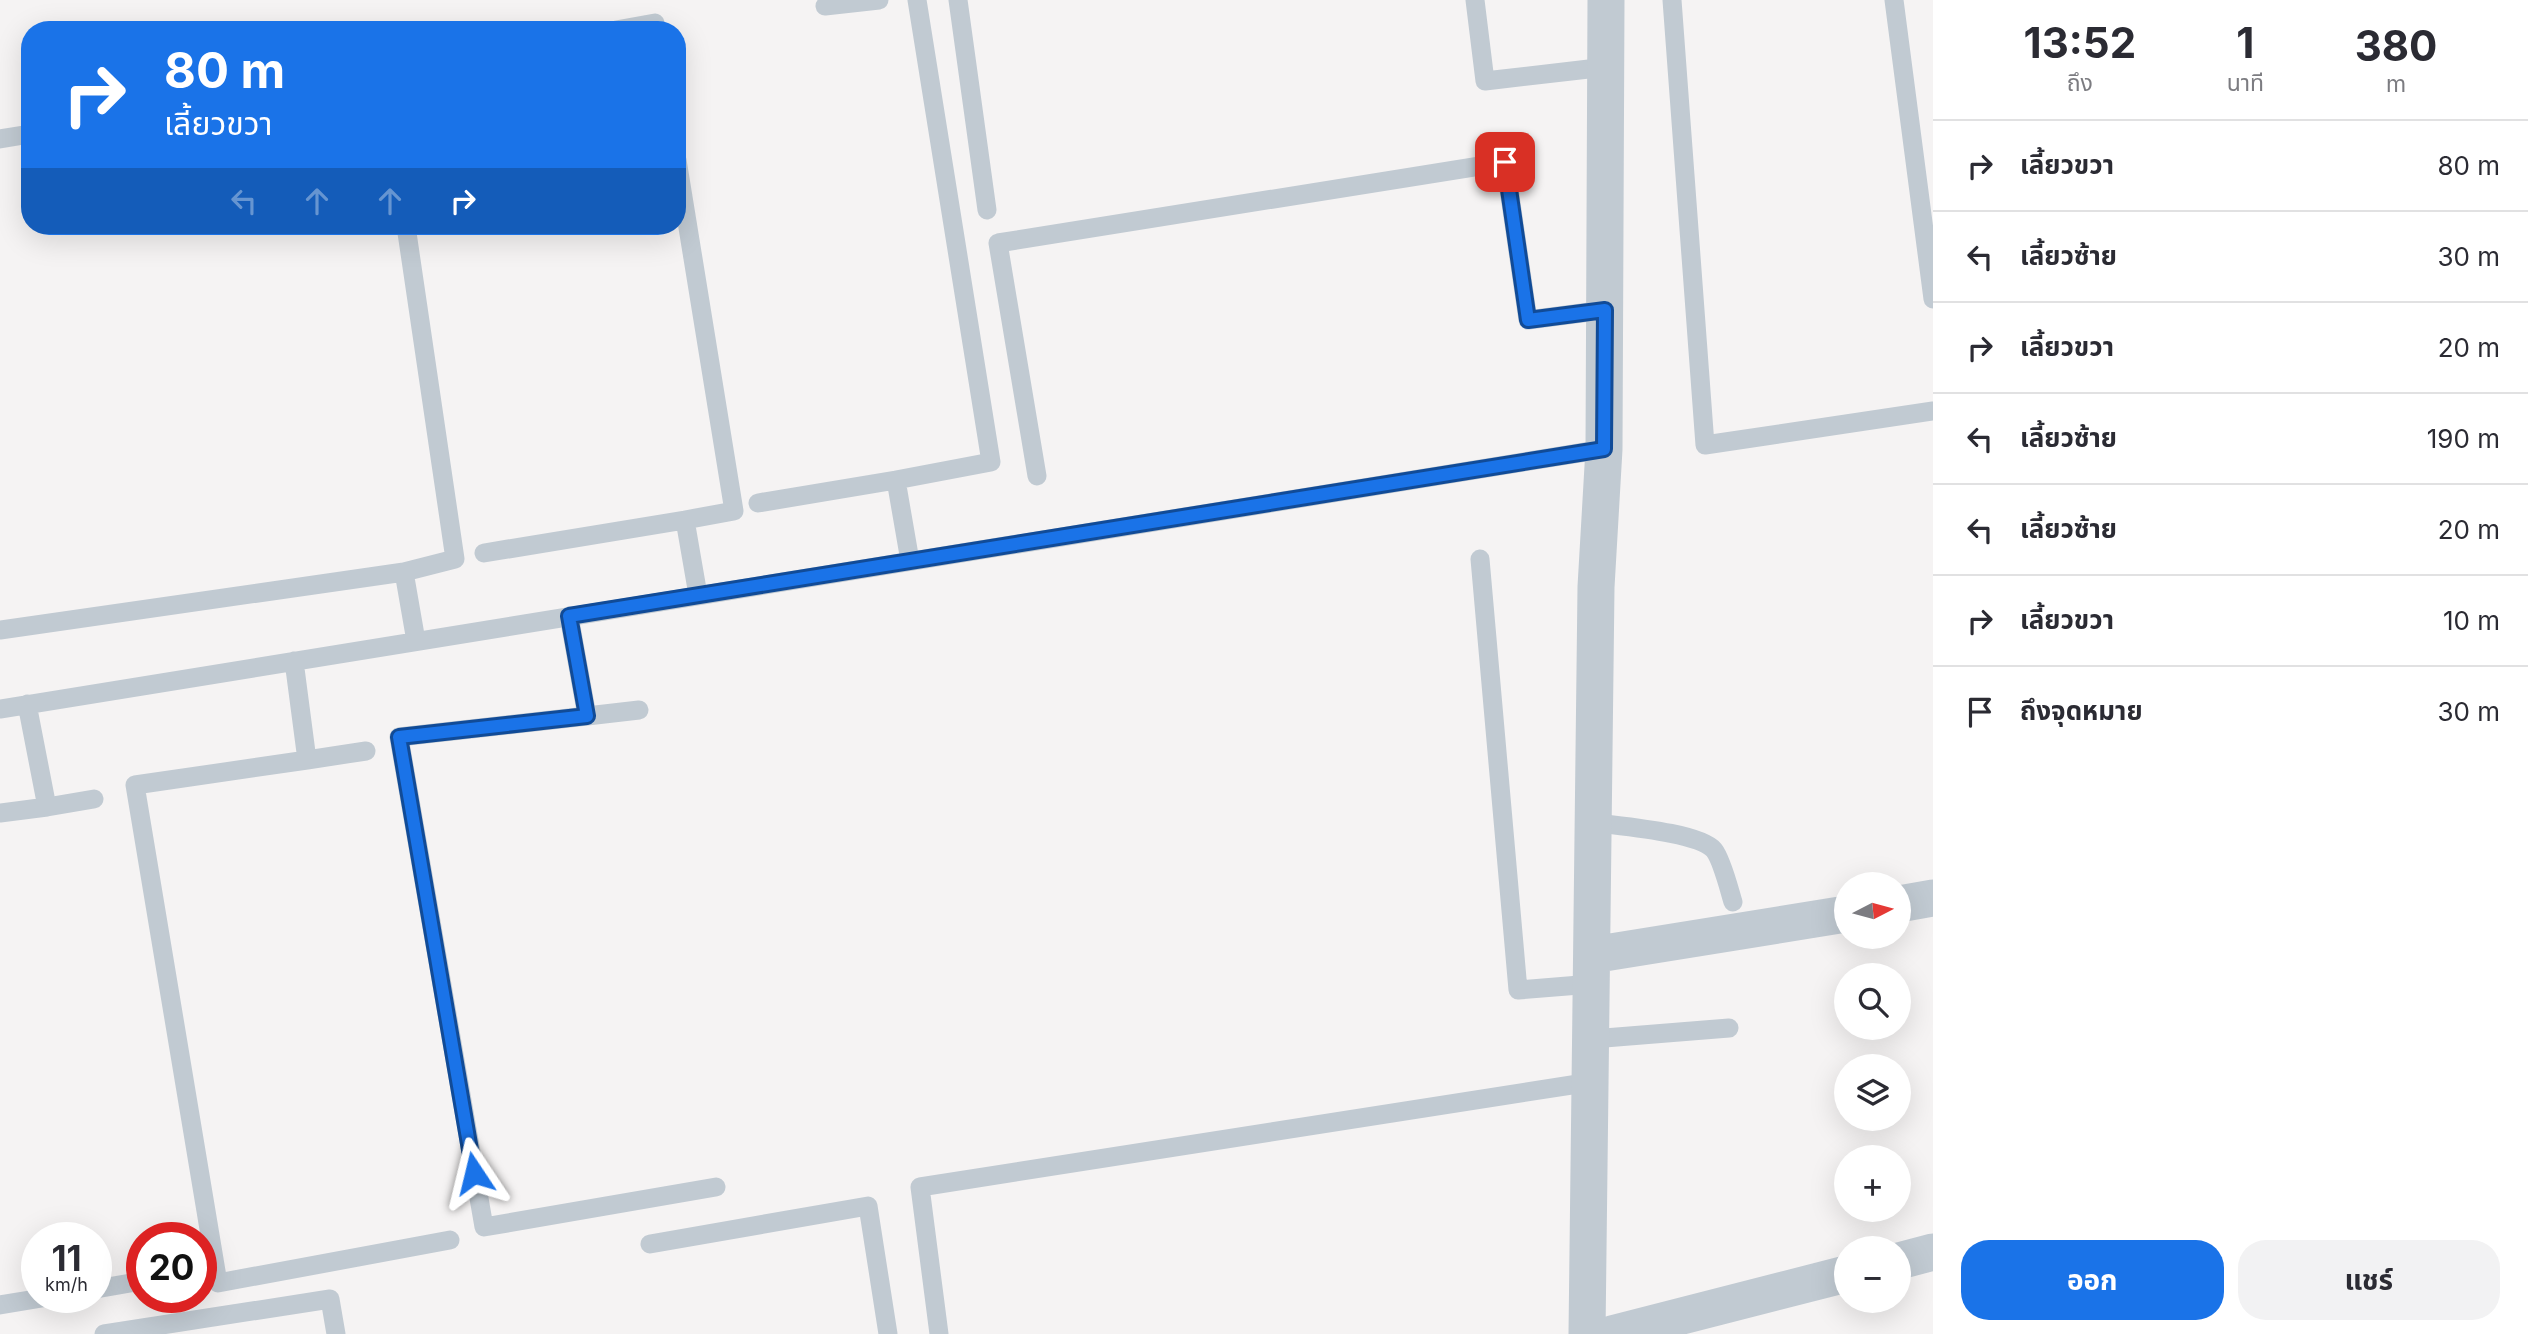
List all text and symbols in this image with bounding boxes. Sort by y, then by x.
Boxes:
text: 13:52 [2024,17,2136,68]
text: 1 [2236,17,2254,68]
text: 380 [2355,20,2437,71]
text: 80 m [164,41,285,100]
icon: right [49,49,140,140]
text: ถึง [2067,69,2093,97]
text: นาที [2227,69,2264,97]
text: m [2386,70,2406,98]
text: เลี้ยวขวา [164,104,272,143]
pin [1475,132,1535,192]
icon: arrive [1486,143,1524,181]
icon: right [1961,147,1999,185]
text: เลี้ยวขวา [2020,149,2114,180]
text: 80 m [2437,150,2500,181]
icon: left [225,182,263,220]
icon: ahead [298,182,336,220]
icon: ahead [371,182,409,220]
icon: right [444,182,482,220]
icon: left [1961,238,1999,276]
text: เลี้ยวซ้าย [2020,240,2117,271]
text: 30 m [2437,241,2500,272]
icon: right [1961,329,1999,367]
text: เลี้ยวขวา [2020,331,2114,362]
text: 20 m [2438,332,2500,363]
icon: left [1961,420,1999,458]
text: เลี้ยวซ้าย [2020,422,2117,453]
text: 190 m [2427,423,2500,454]
icon: left [1961,511,1999,549]
text: เลี้ยวซ้าย [2020,513,2117,544]
text: 20 m [2438,514,2500,545]
icon: right [1961,602,1999,640]
text: เลี้ยวขวา [2020,604,2114,635]
text: 10 m [2443,605,2500,636]
icon: arrive [1961,693,1999,731]
text: ถึงจุดหมาย [2020,695,2143,726]
text: 30 m [2437,696,2500,727]
north arrow [1834,872,1911,948]
map controls [1834,872,1911,1313]
button: search [1834,963,1911,1040]
button: layers [1834,1054,1911,1131]
position arrow [437,1136,511,1210]
button: + [1834,1145,1911,1222]
speed limit sign: 20 [126,1222,217,1313]
button: − [1834,1236,1911,1313]
text: 11 [51,1237,82,1279]
button: ออก [1961,1240,2224,1320]
button: แชร์ [2238,1240,2500,1320]
text: km/h [45,1274,88,1295]

